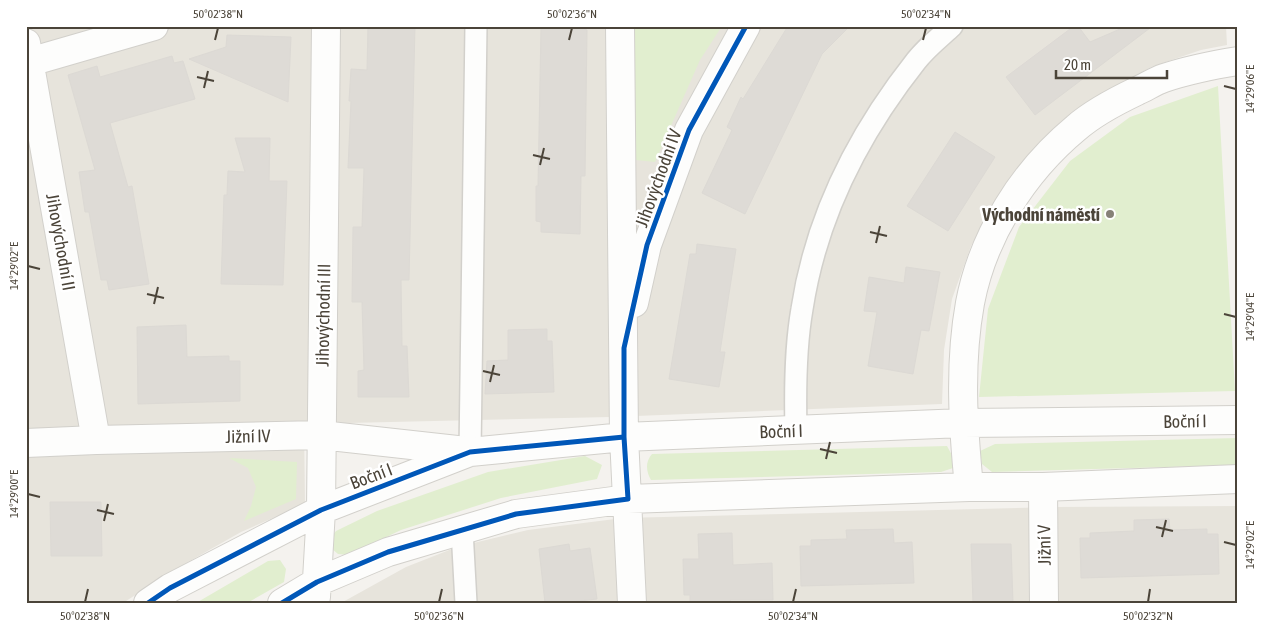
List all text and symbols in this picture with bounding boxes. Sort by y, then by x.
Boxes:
text: 50°02'38"N [193,7,243,21]
text: 50°02'36"N [547,7,597,21]
text: 50°02'34"N [901,7,951,21]
scale bar [1056,48,1168,80]
text: 20 m [1064,56,1091,73]
text: 14°29'06"E [1243,65,1257,113]
street label: Jihovýchodní IV [631,126,685,230]
street label: Jihovýchodní II [42,192,80,292]
place label: Východní náměstí [981,204,1101,225]
marker: Východní náměstí [1104,208,1116,220]
text: 14°29'02"E [7,242,21,290]
street label: Jihovýchodní III [312,263,334,367]
text: 14°29'04"E [1243,293,1257,341]
street label: Boční I [1163,410,1207,432]
street label: Boční I [759,420,803,442]
street label: Jižní IV [225,425,271,447]
street label: Boční I [347,458,395,494]
text: 14°29'00"E [7,470,21,518]
text: 14°29'02"E [1243,521,1257,569]
street label: Jižní V [1033,524,1055,565]
text: 50°02'38"N [60,609,110,623]
text: 50°02'36"N [414,609,464,623]
text: 50°02'34"N [768,609,818,623]
text: 50°02'32"N [1123,609,1173,623]

